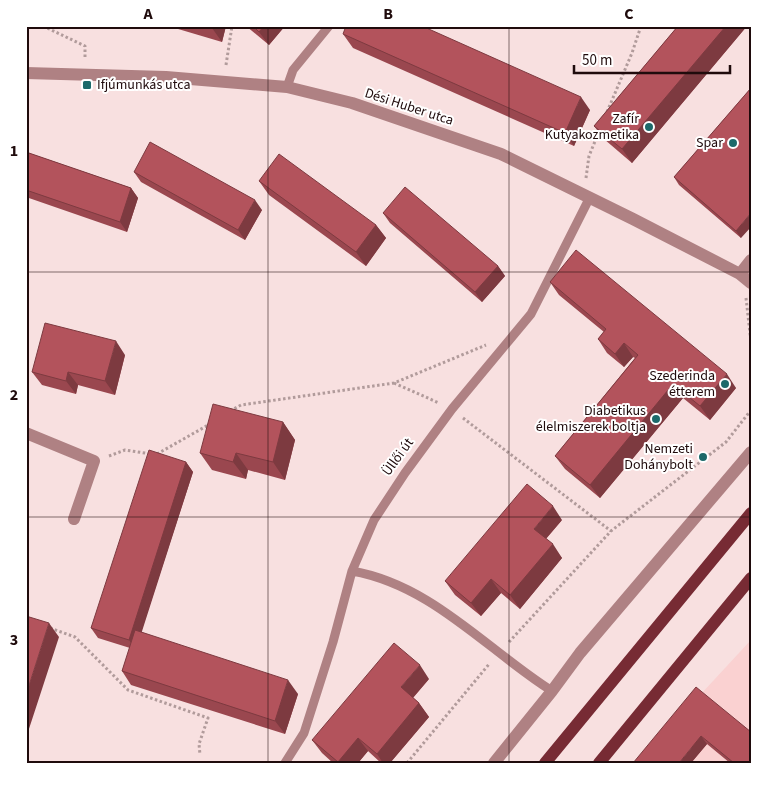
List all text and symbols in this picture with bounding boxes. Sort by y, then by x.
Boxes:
text: A [142,3,153,25]
text: B [383,3,393,25]
text: C [624,3,634,25]
scale bar [574,42,731,74]
text: 50 m [582,50,612,71]
place label: Ifjúmunkás utca [97,75,191,95]
marker: Ifjúmunkás utca [81,79,93,91]
street label: Dési Huber utca [362,83,456,131]
place label: Zafír Kutyakozmetika [545,109,639,145]
marker: Zafír Kutyakozmetika [643,121,655,133]
place label: Spar [696,133,723,153]
marker: Spar [727,137,739,149]
text: 1 [10,140,18,162]
place label: Szederinda étterem [649,366,715,402]
marker: Szederinda étterem [719,378,731,390]
text: 2 [10,384,18,406]
place label: Diabetikus élelmiszerek boltja [536,401,646,437]
marker: Diabetikus élelmiszerek boltja [650,413,662,425]
street label: Üllői út [377,434,419,480]
place label: Nemzeti Dohánybolt [624,439,693,475]
marker: Nemzeti Dohánybolt [697,451,709,463]
text: 3 [10,629,18,651]

